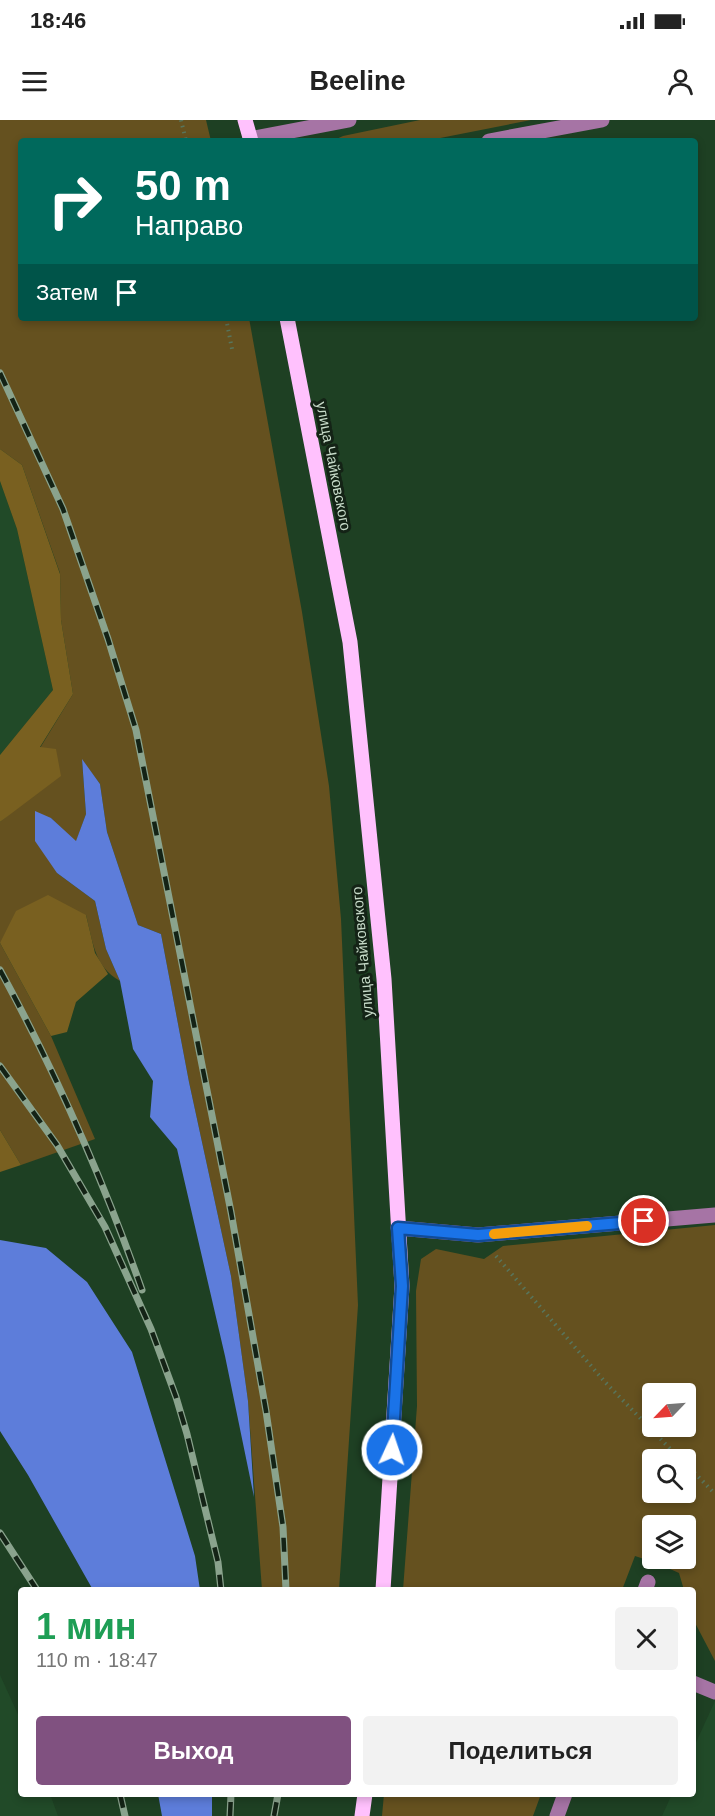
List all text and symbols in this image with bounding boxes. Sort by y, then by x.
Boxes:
text: 18:46 [30,8,86,33]
icon: menu [18,65,51,98]
icon: person [664,65,697,98]
text: Beeline [309,66,406,96]
icon: right [36,162,114,240]
text: 50 m [135,162,231,209]
text: Направо [135,211,243,241]
icon: arrive [110,276,143,309]
text: Затем [36,280,98,305]
street label: улица Чайковского [313,400,355,532]
street label: улица Чайковского [348,886,376,1018]
pin [618,1195,669,1246]
icon: arrive [627,1204,660,1237]
north arrow [642,1383,696,1437]
map controls [642,1383,696,1569]
position arrow [360,1418,424,1482]
button: search [642,1449,696,1503]
button: layers [642,1515,696,1569]
text: 1 мин [36,1606,137,1647]
button: close [615,1607,678,1670]
text: 110 m · 18:47 [36,1649,158,1671]
button: Выход [36,1716,351,1785]
button: Поделиться [363,1716,678,1785]

